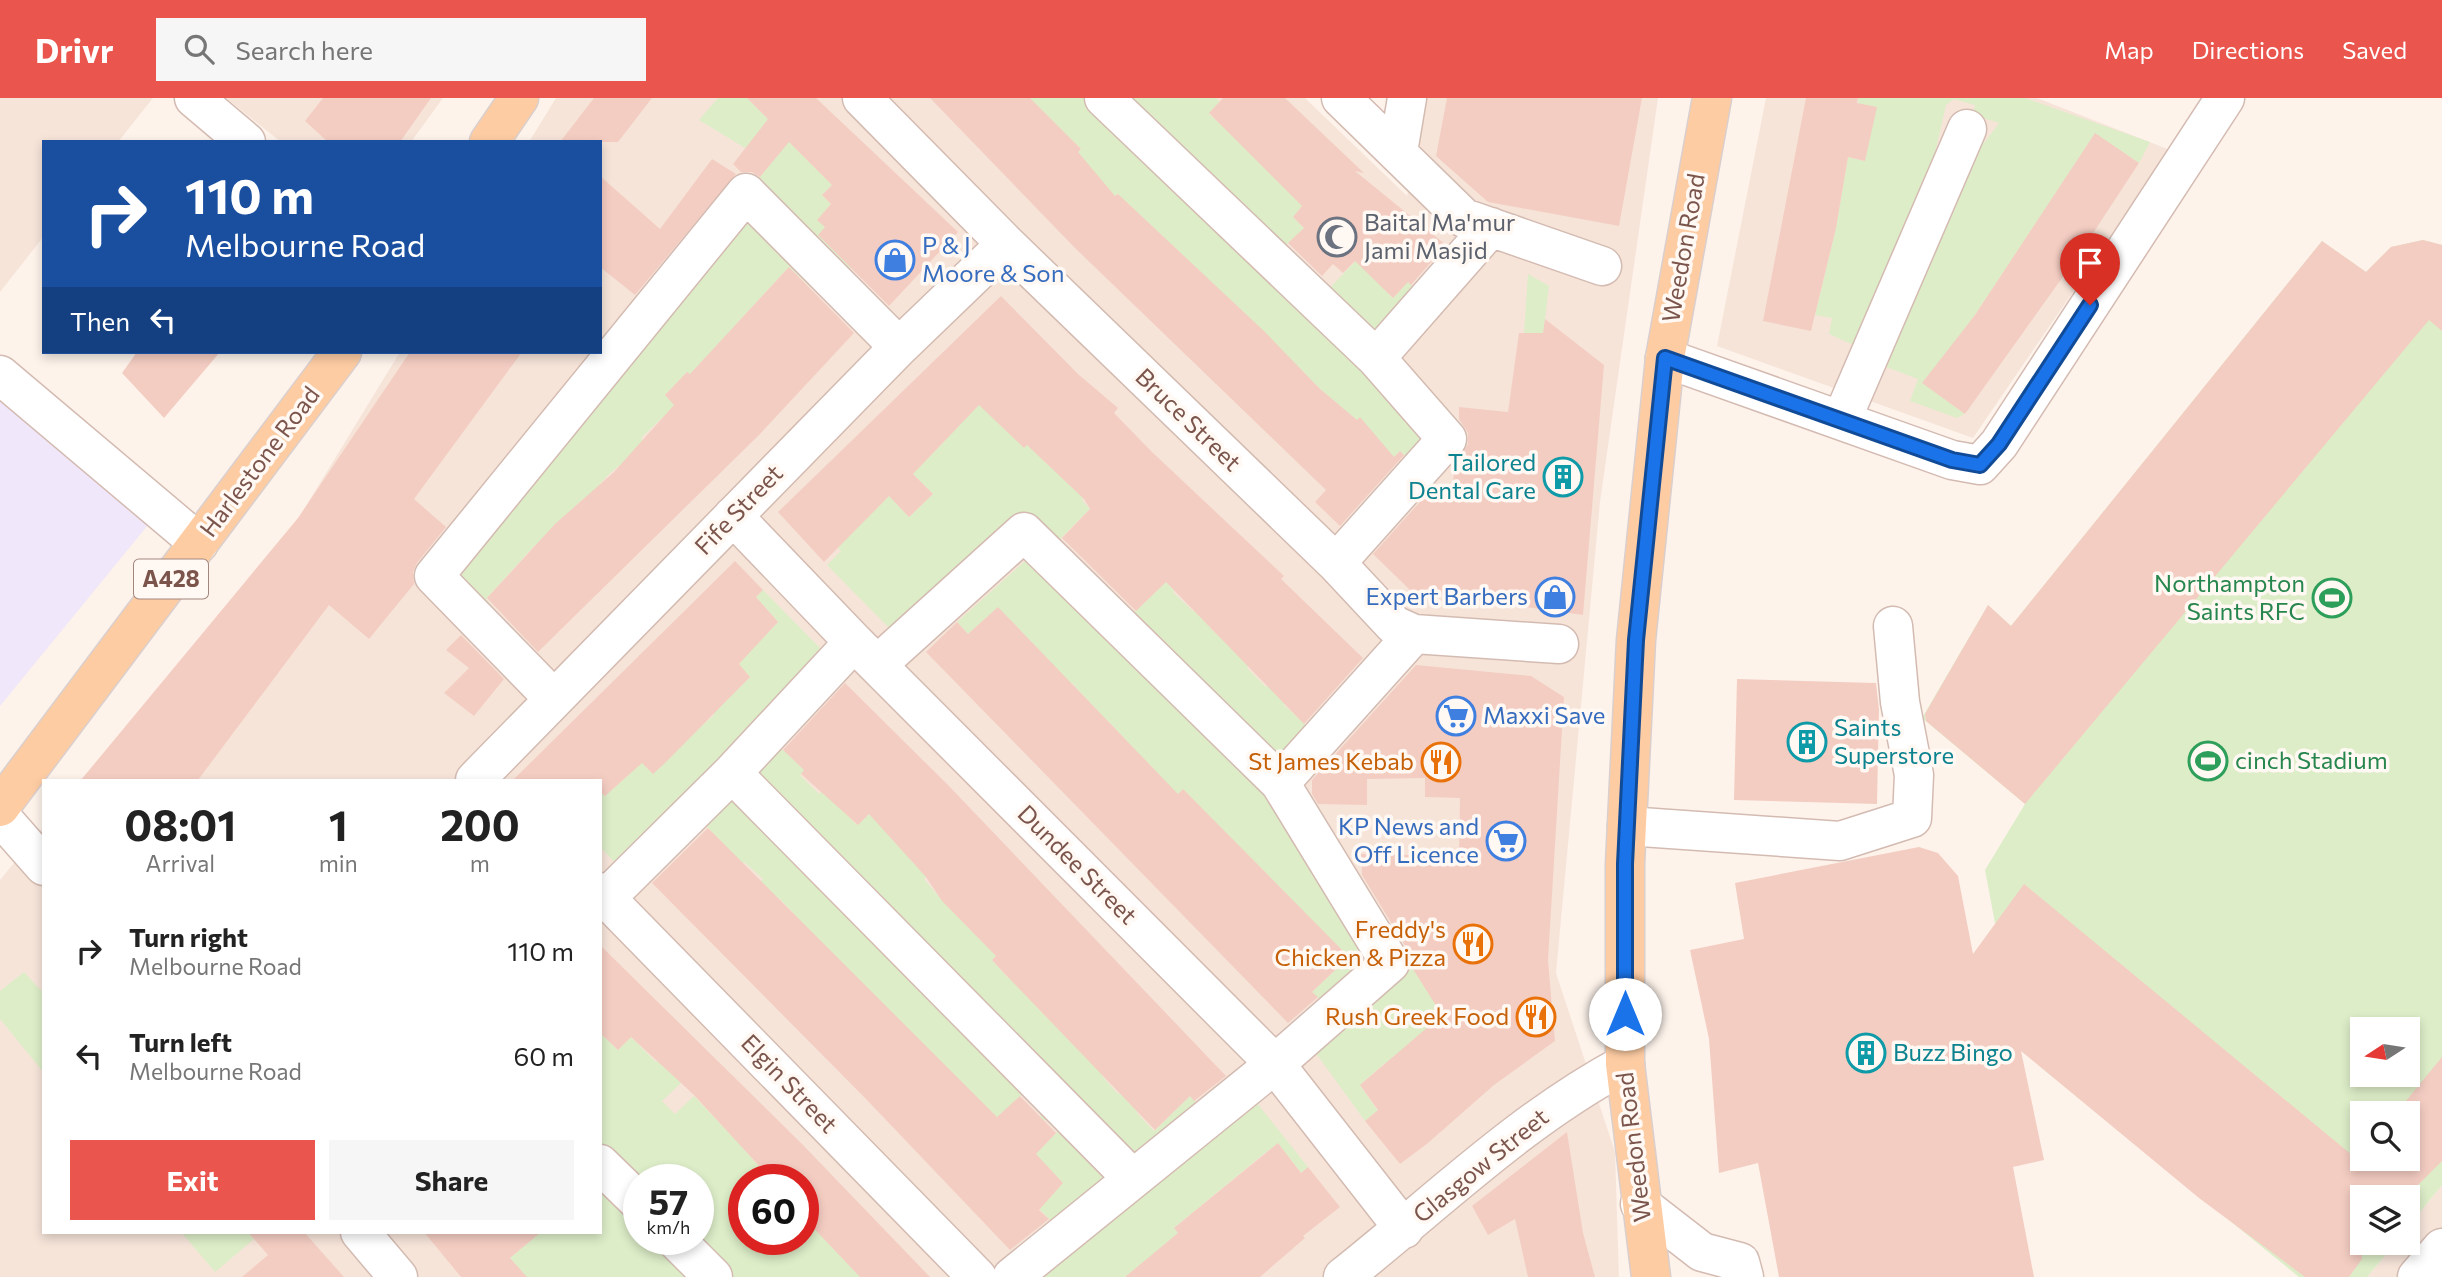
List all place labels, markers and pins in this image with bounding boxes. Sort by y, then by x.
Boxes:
place label: Baital Ma'mur Jami Masjid [1364,207,1516,264]
mosque icon: Baital Ma'mur Jami Masjid [1316,216,1358,258]
place label: P & J Moore & Son [922,230,1064,287]
pin [2060,233,2120,305]
shop icon: P & J Moore & Son [874,239,916,281]
place label: Tailored Dental Care [1408,447,1536,504]
building icon: Tailored Dental Care [1542,456,1584,498]
place label: Northampton Saints RFC [2154,568,2305,625]
shop icon: Expert Barbers [1534,576,1576,618]
sports icon: Northampton Saints RFC [2311,577,2353,619]
place label: Expert Barbers [1366,581,1528,610]
supermarket icon: Maxxi Save [1435,695,1477,737]
place label: Maxxi Save [1483,700,1606,729]
place label: Saints Superstore [1834,712,1954,769]
building icon: Saints Superstore [1786,721,1828,763]
sports icon: cinch Stadium [2187,740,2229,782]
restaurant icon: St James Kebab [1420,741,1462,783]
place label: cinch Stadium [2235,745,2388,774]
place label: St James Kebab [1248,746,1414,775]
place label: KP News and Off Licence [1338,811,1479,868]
supermarket icon: KP News and Off Licence [1485,820,1527,862]
place label: Freddy's Chicken & Pizza [1274,914,1446,971]
restaurant icon: Freddy's Chicken & Pizza [1452,923,1494,965]
restaurant icon: Rush Greek Food [1515,996,1557,1038]
place label: Rush Greek Food [1325,1001,1509,1030]
building icon: Buzz Bingo [1845,1032,1887,1074]
place label: Buzz Bingo [1893,1037,2013,1066]

